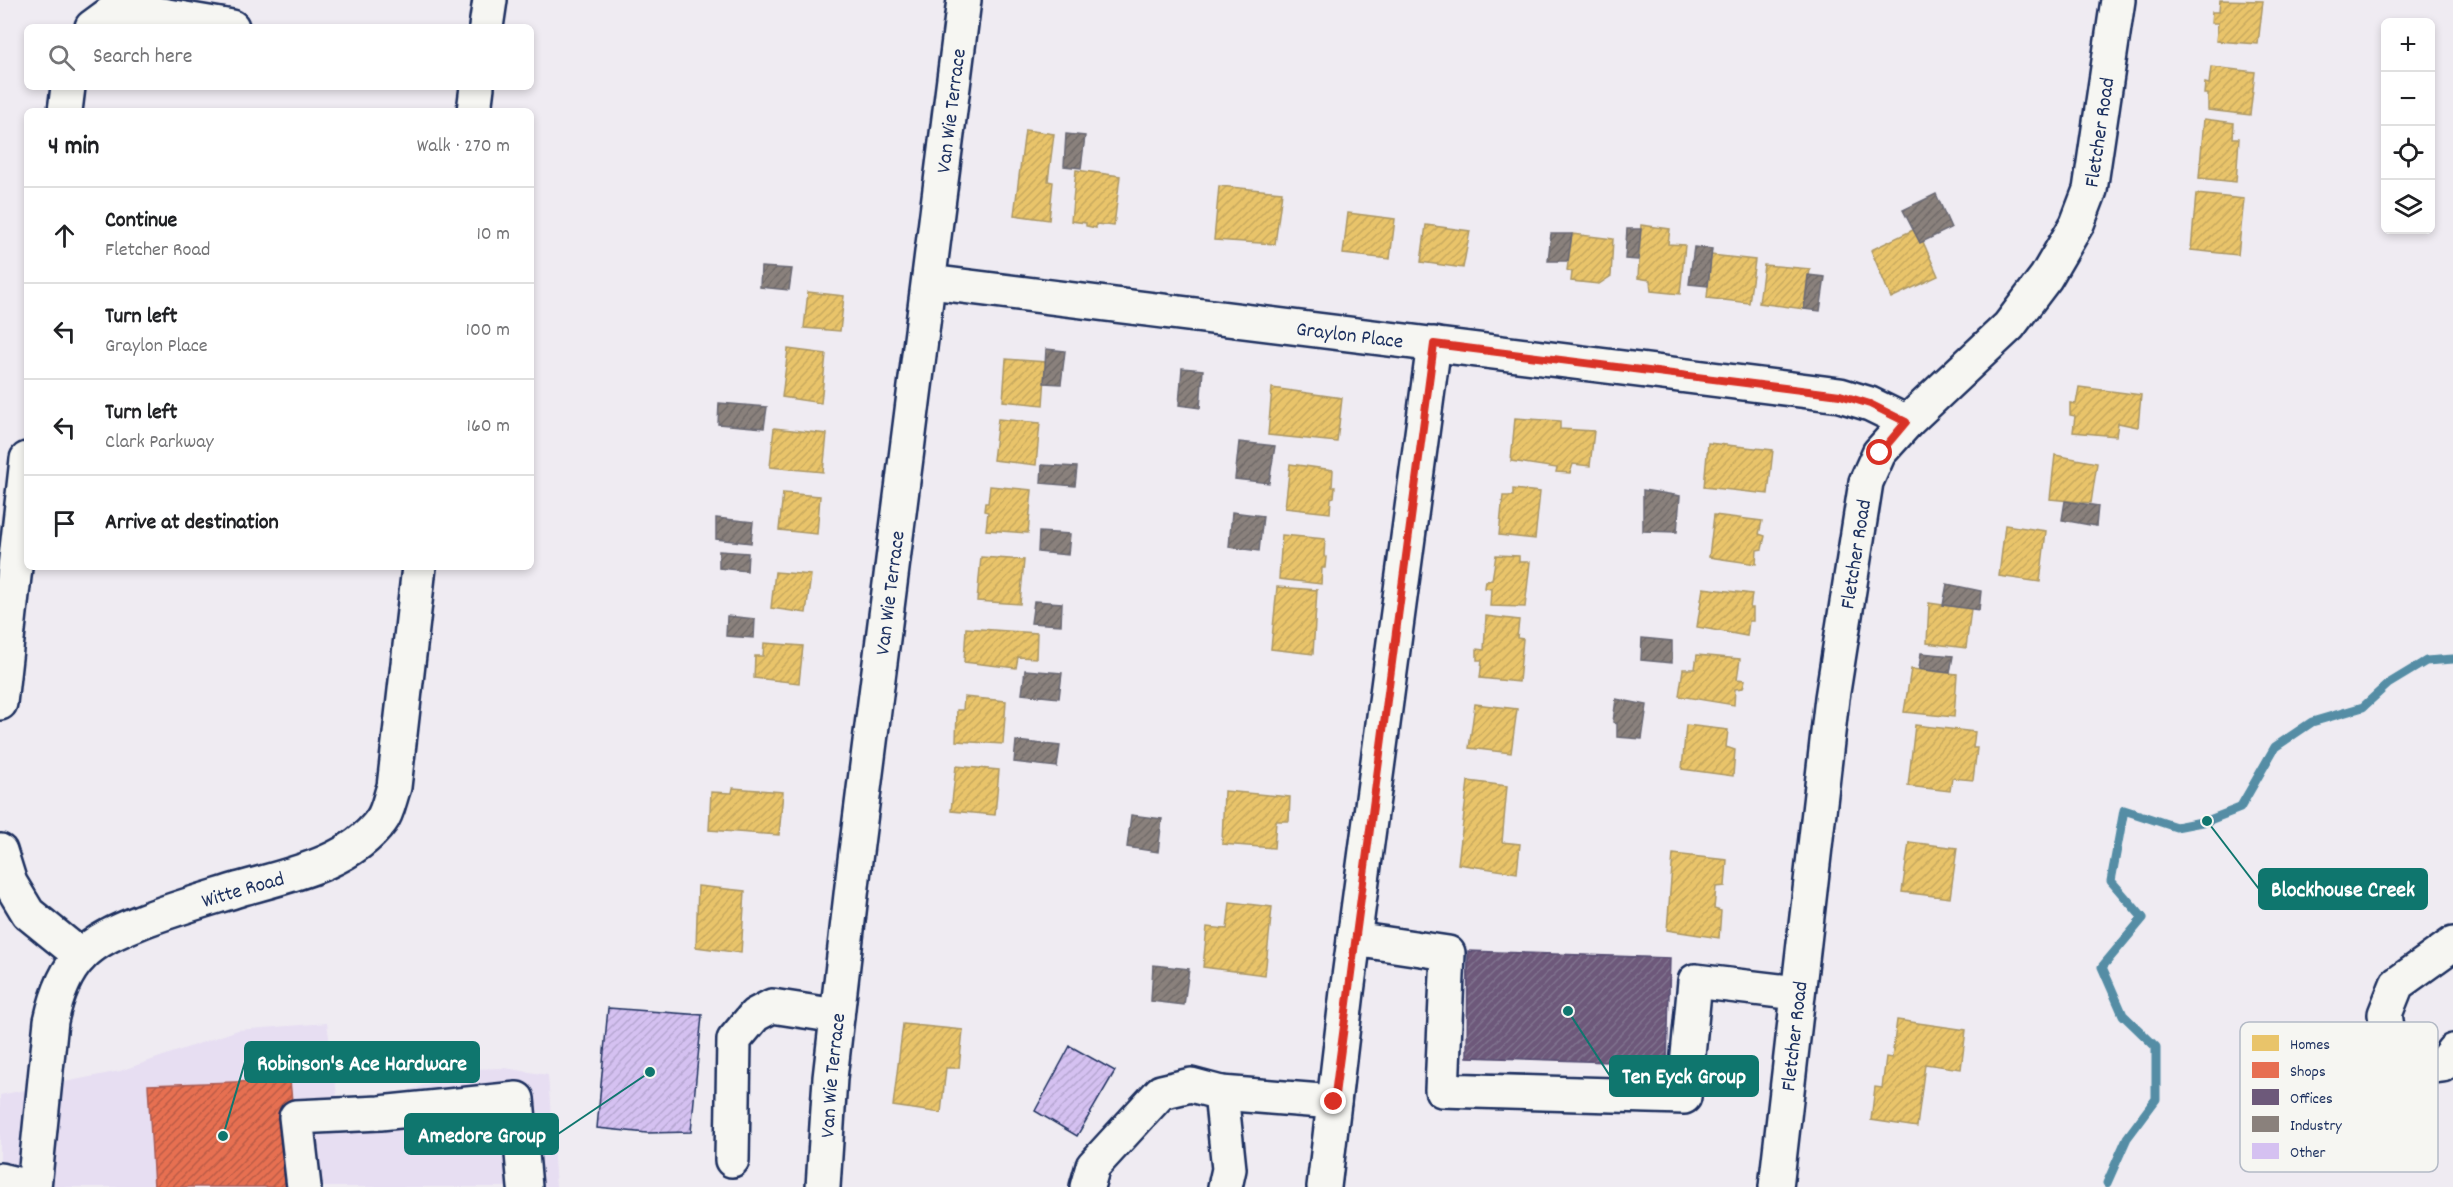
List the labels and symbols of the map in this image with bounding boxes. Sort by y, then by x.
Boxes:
street label: Van Wie Terrace [930,47,976,175]
street label: Fletcher Road [2079,76,2124,190]
street label: Graylon Place [1294,316,1405,359]
route start [1866,439,1892,465]
street label: Fletcher Road [1834,497,1881,611]
street label: Van Wie Terrace [869,529,915,657]
street label: Witte Road [198,865,288,918]
callout: Blockhouse Creek [2259,869,2427,909]
text: Blockhouse Creek [2271,876,2415,907]
street label: Fletcher Road [1775,980,1817,1093]
street label: Van Wie Terrace [814,1012,855,1139]
legend [2240,1022,2438,1172]
text: Homes [2290,1034,2330,1057]
callout: Robinson's Ace Hardware [245,1042,479,1082]
text: Robinson's Ace Hardware [257,1050,467,1081]
callout: Ten Eyck Group [1610,1056,1758,1096]
text: Shops [2290,1061,2326,1084]
text: Ten Eyck Group [1622,1063,1746,1094]
route end [1320,1088,1346,1114]
text: Offices [2290,1088,2333,1111]
callout: Amedore Group [405,1114,558,1154]
text: Industry [2290,1115,2342,1138]
text: Amedore Group [418,1122,546,1153]
text: Other [2290,1142,2325,1165]

